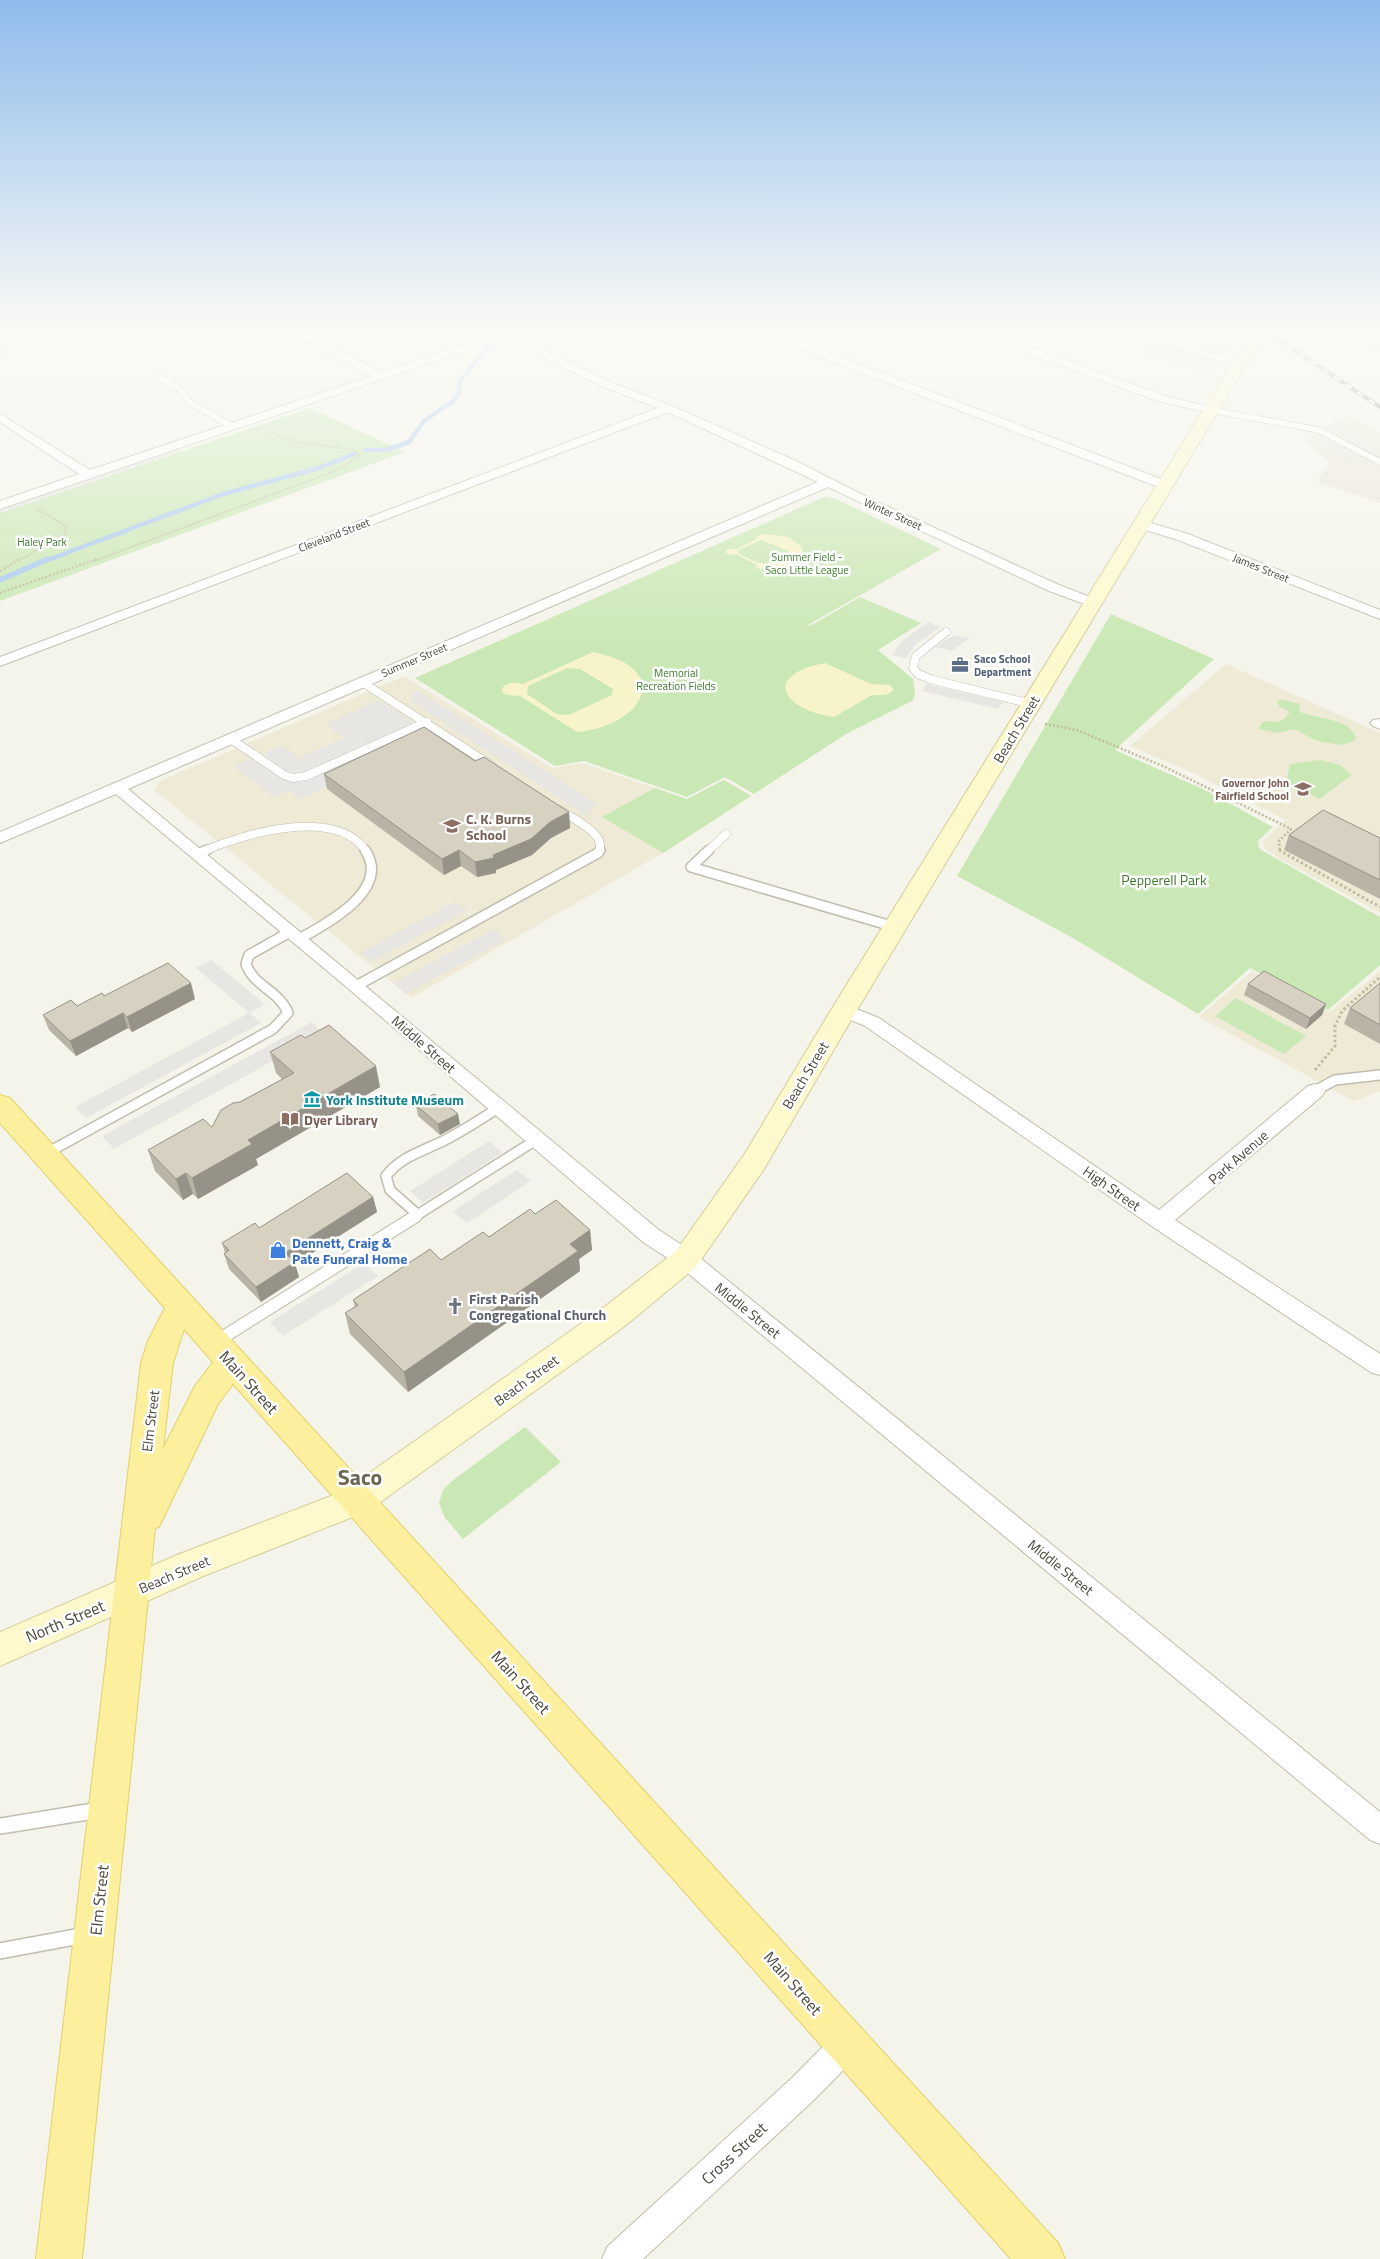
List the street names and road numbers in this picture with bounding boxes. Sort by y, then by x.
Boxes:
street label: Winter Street [861,494,925,534]
street label: Cleveland Street [296,514,372,556]
street label: James Street [1230,549,1292,587]
street label: Summer Street [378,639,450,681]
street label: Beach Street [988,691,1044,767]
street label: Middle Street [387,1010,461,1078]
street label: Beach Street [777,1037,833,1113]
street label: Park Avenue [1203,1125,1273,1189]
street label: High Street [1079,1160,1145,1216]
street label: Middle Street [711,1277,785,1343]
street label: Main Street [214,1345,284,1419]
street label: Beach Street [489,1349,563,1411]
street label: Elm Street [136,1389,164,1453]
street label: Middle Street [1024,1534,1098,1600]
street label: Beach Street [135,1550,213,1598]
street label: North Street [22,1593,109,1648]
street label: Main Street [486,1645,556,1719]
street label: Elm Street [83,1863,115,1936]
street label: Main Street [758,1946,828,2021]
street label: Cross Street [696,2116,772,2190]

